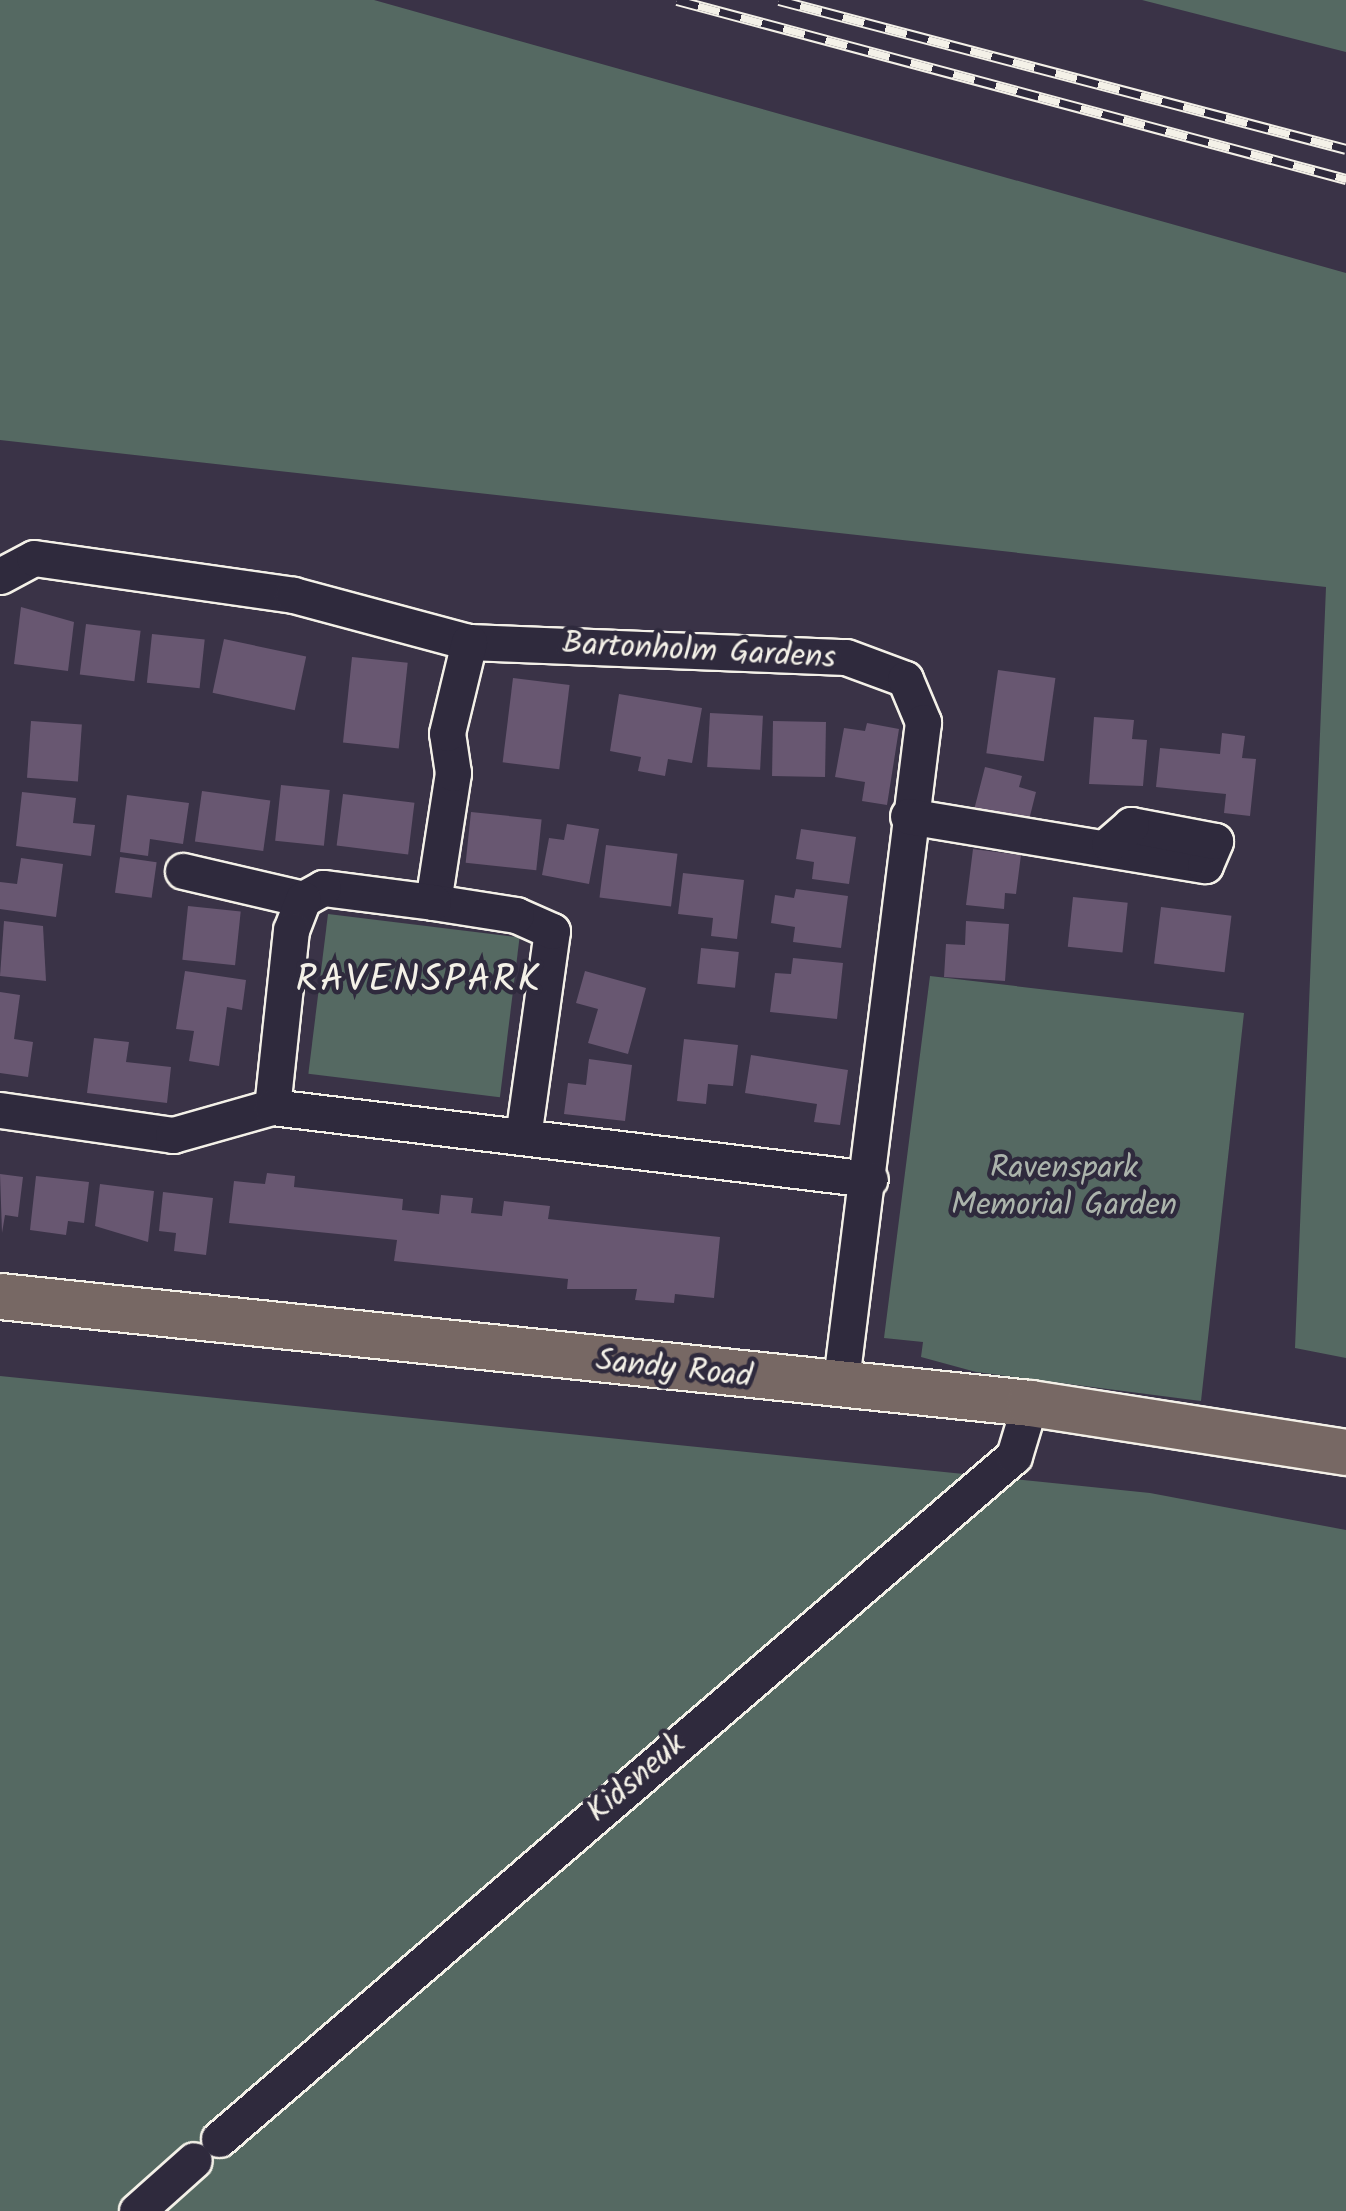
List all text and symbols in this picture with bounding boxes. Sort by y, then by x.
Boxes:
street label: Bartonholm Gardens [561,626,837,678]
district label: RAVENSPARK [295,959,543,1005]
park label: Ravenspark Memorial Garden [951,1151,1177,1226]
street label: Sandy Road [594,1343,754,1397]
street label: Kidsneuk [580,1726,694,1832]

